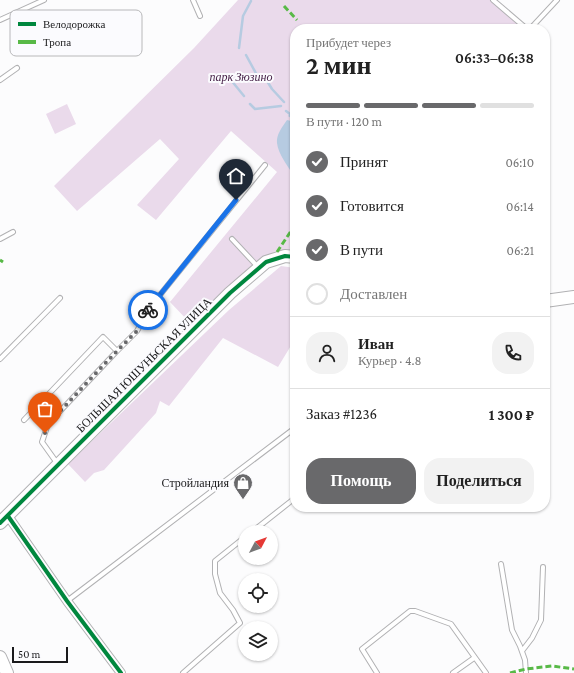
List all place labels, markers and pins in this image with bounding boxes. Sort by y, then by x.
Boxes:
pin [219,159,253,200]
pin [28,392,62,433]
shop icon: Стройландия [232,472,254,500]
place label: Стройландия [162,476,229,490]

